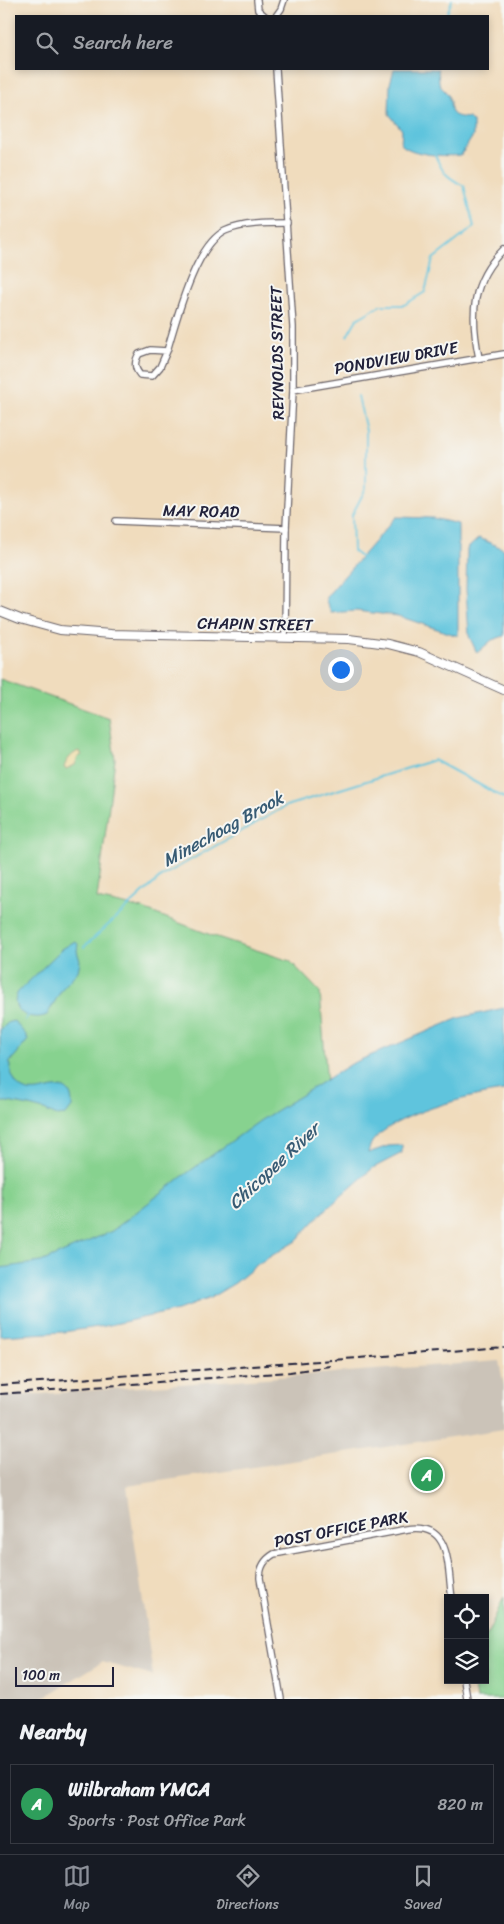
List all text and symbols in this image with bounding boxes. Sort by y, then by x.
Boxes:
search box [15,15,489,70]
text: Search here [73,26,173,59]
icon: search [33,29,61,57]
street label: REYNOLDS STREET [261,285,293,420]
street label: PONDVIEW DRIVE [332,333,461,383]
street label: MAY ROAD [163,496,240,526]
street label: CHAPIN STREET [197,608,314,640]
your location [328,657,354,683]
water label: Minechoag Brook [156,782,291,876]
water label: Chicopee River [221,1112,330,1217]
pin: A [411,1456,443,1494]
street label: POST OFFICE PARK [272,1502,411,1556]
map controls [444,1594,489,1684]
button: locate [444,1594,489,1639]
button: layers [444,1639,489,1684]
text: 100 m [22,1663,60,1688]
scale bar [15,1664,114,1687]
text: Nearby [20,1713,86,1751]
text: Wilbraham YMCA [68,1773,210,1806]
text: A [32,1790,42,1819]
text: 820 m [438,1790,483,1819]
text: Sports · Post Office Park [68,1806,246,1835]
tab: Map [63,1862,91,1917]
tab: Directions [216,1862,279,1917]
tab: Saved [404,1862,441,1917]

